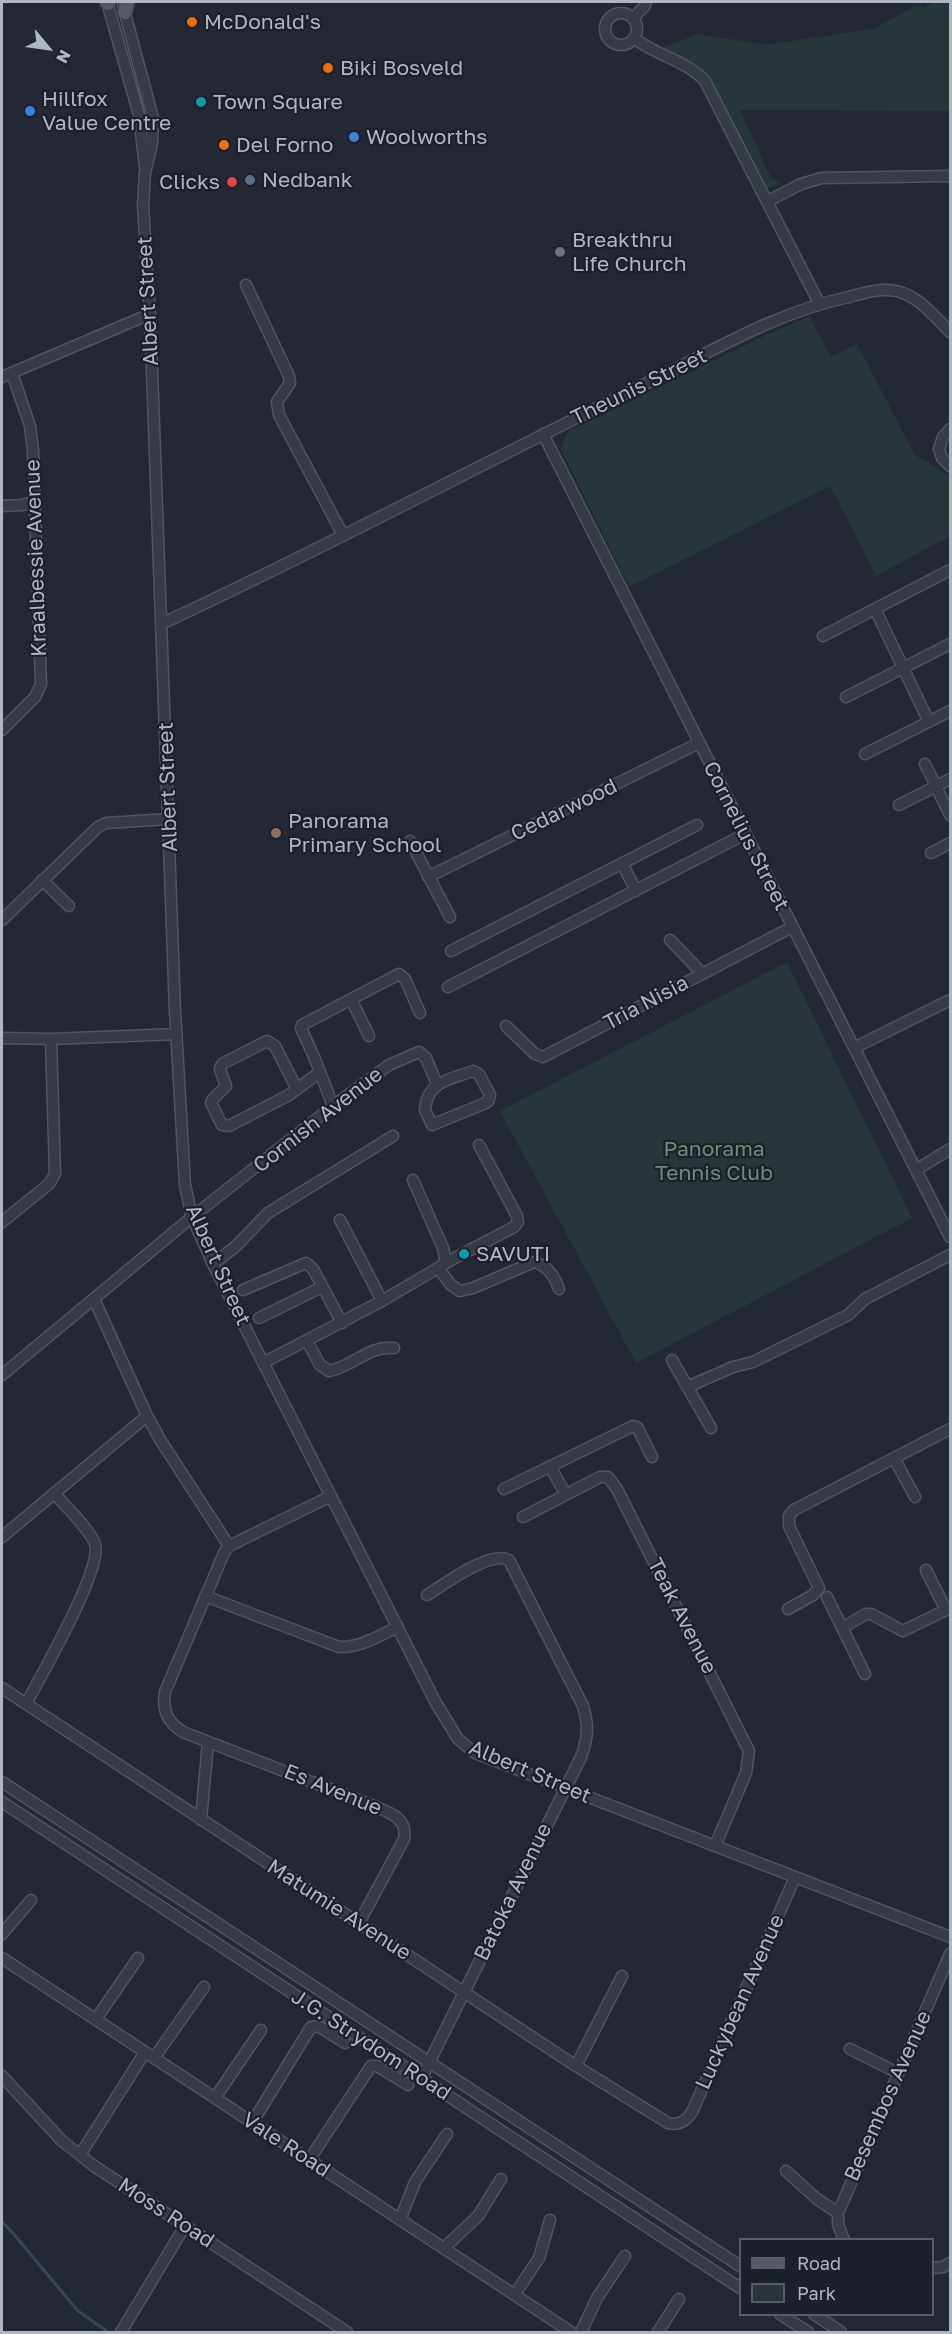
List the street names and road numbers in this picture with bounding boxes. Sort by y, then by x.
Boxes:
street label: Albert Street [132,235,164,367]
street label: Theunis Street [567,343,711,431]
street label: Kraalbessie Avenue [20,459,52,657]
street label: Albert Street [153,722,183,852]
street label: Cornelius Street [698,757,794,915]
street label: Cedarwood [507,774,621,846]
street label: Tria Nisia [599,970,693,1036]
street label: Cornish Avenue [248,1062,388,1178]
street label: Albert Street [180,1201,256,1329]
street label: Teak Avenue [642,1554,722,1678]
street label: Albert Street [465,1735,595,1809]
street label: Es Avenue [280,1759,386,1821]
street label: Batoka Avenue [469,1819,557,1965]
street label: Matumie Avenue [262,1854,416,1966]
street label: Luckybean Avenue [690,1911,790,2093]
street label: J.G. Strydom Road [286,1984,456,2106]
street label: Besembos Avenue [839,2007,937,2185]
street label: Vale Road [237,2107,335,2183]
street label: Moss Road [113,2173,219,2253]

